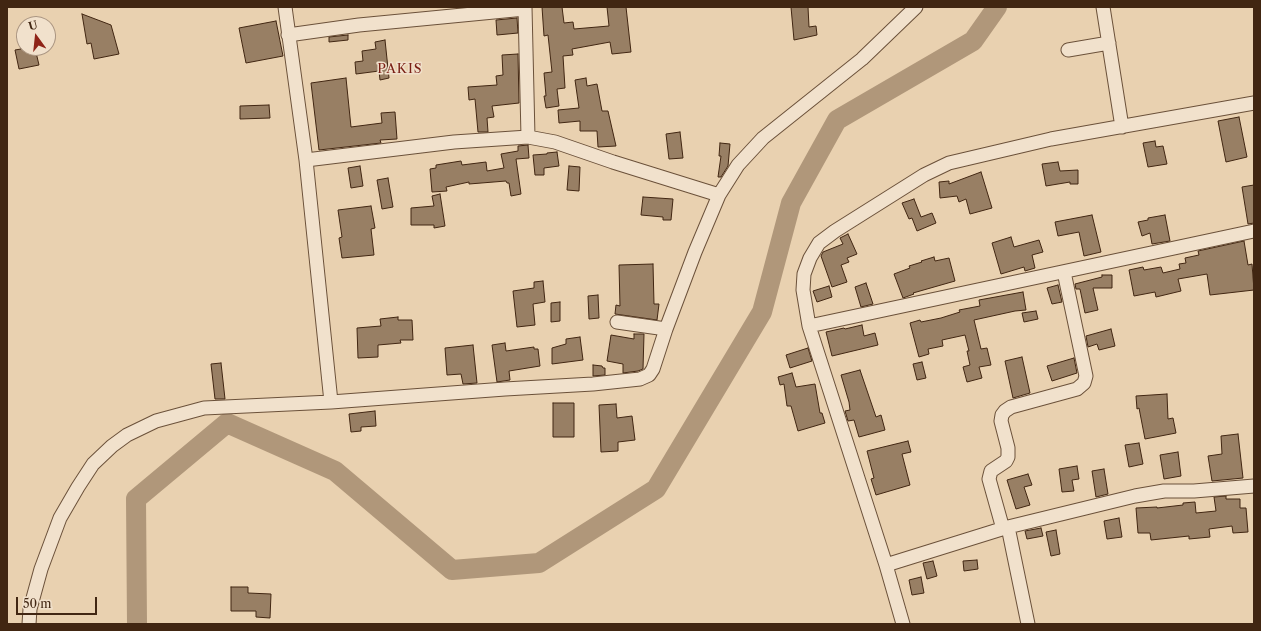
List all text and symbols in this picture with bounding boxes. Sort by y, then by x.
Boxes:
north arrow [16,16,56,56]
text: U [27,17,39,33]
district label: PAKIS [377,61,423,77]
scale bar [18,589,99,615]
text: 50 m [23,596,52,611]

